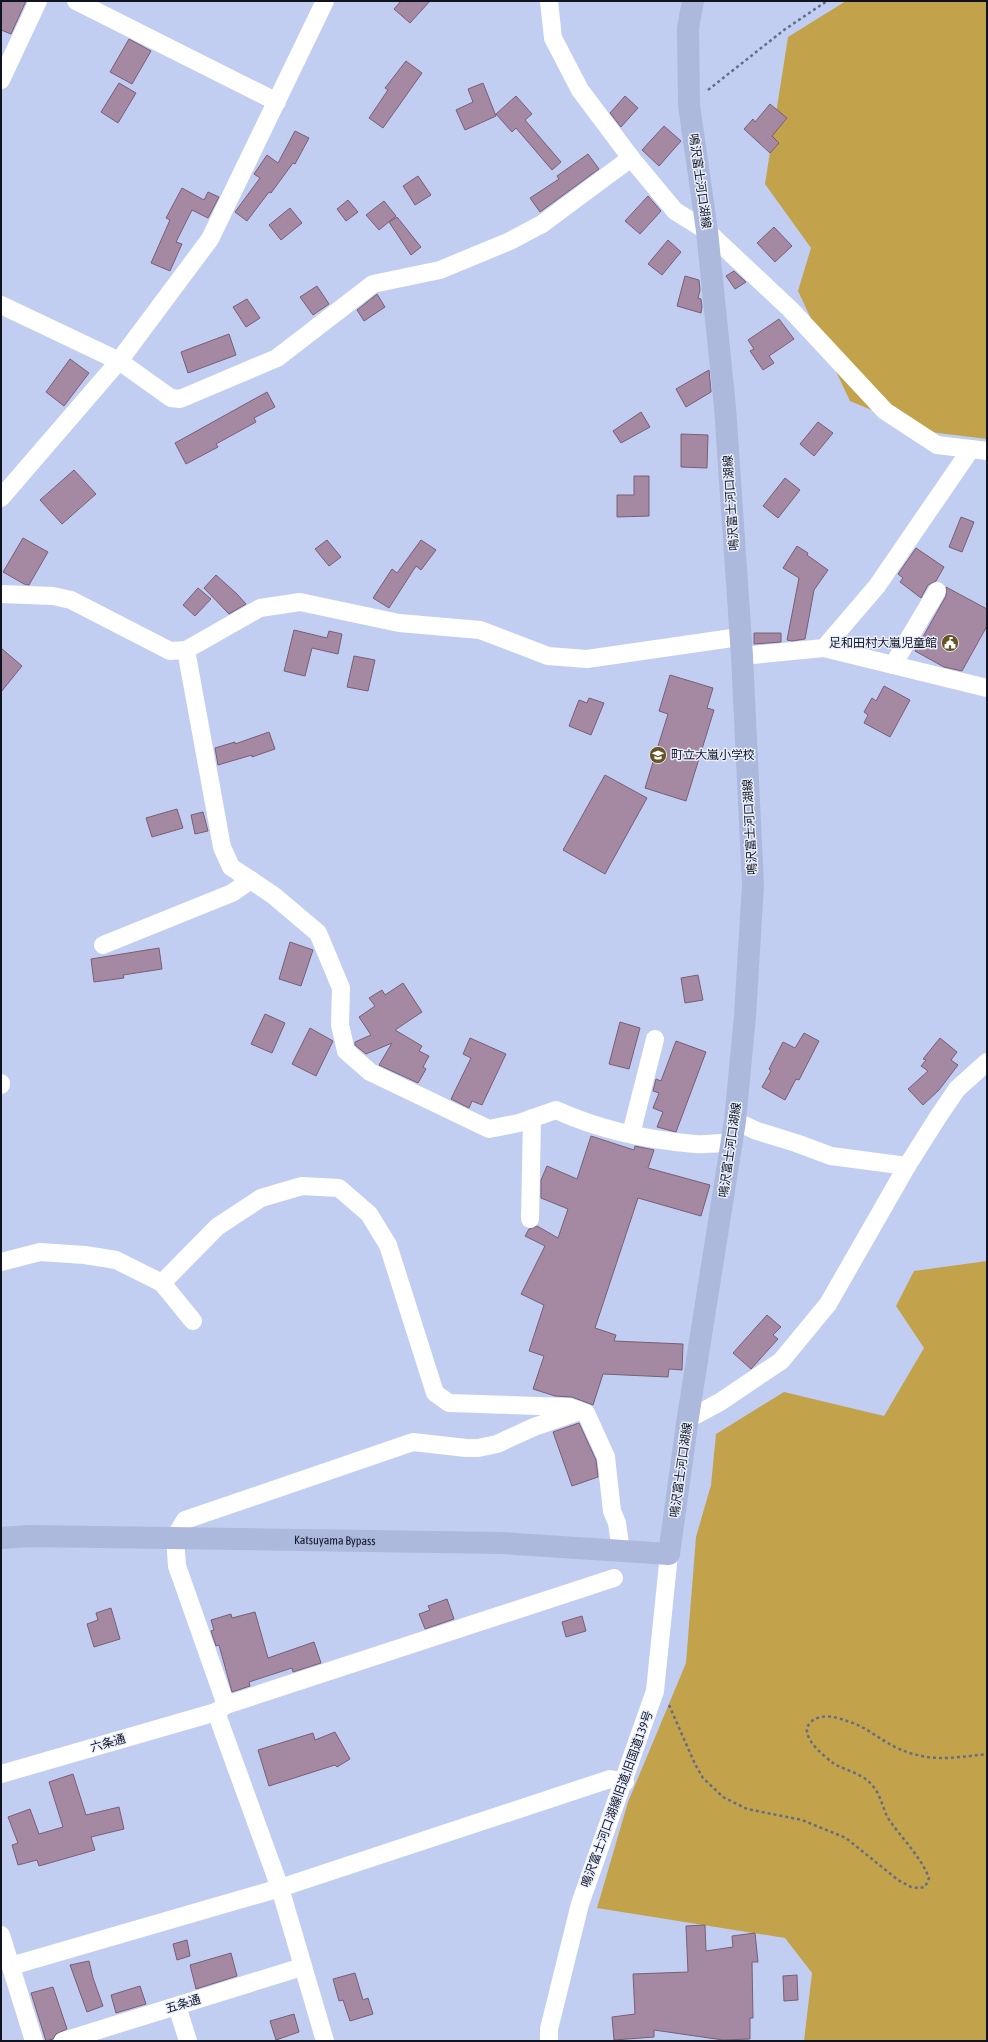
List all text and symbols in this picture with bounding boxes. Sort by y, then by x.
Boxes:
street label: 鳴沢富士河口湖線 [686,132,714,230]
street label: 鳴沢富士河口湖線 [721,455,741,551]
public building icon: 足和田村大嵐児童館 [940,633,960,653]
place label: 足和田村大嵐児童館 [829,636,937,650]
school or university icon: 町立大嵐小学校 [648,745,668,765]
place label: 町立大嵐小学校 [671,748,755,762]
street label: 鳴沢富士河口湖線 [740,779,760,875]
street label: 鳴沢富士河口湖線 [716,1101,744,1199]
street label: 鳴沢富士河口湖線 [667,1421,695,1519]
street label: Katsuyama Bypass [294,1533,376,1548]
street label: 鳴沢富士河口湖線旧道;旧国道139号 [578,1709,656,1889]
street label: 六条通 [89,1731,127,1755]
street label: 五条通 [164,1992,202,2016]

